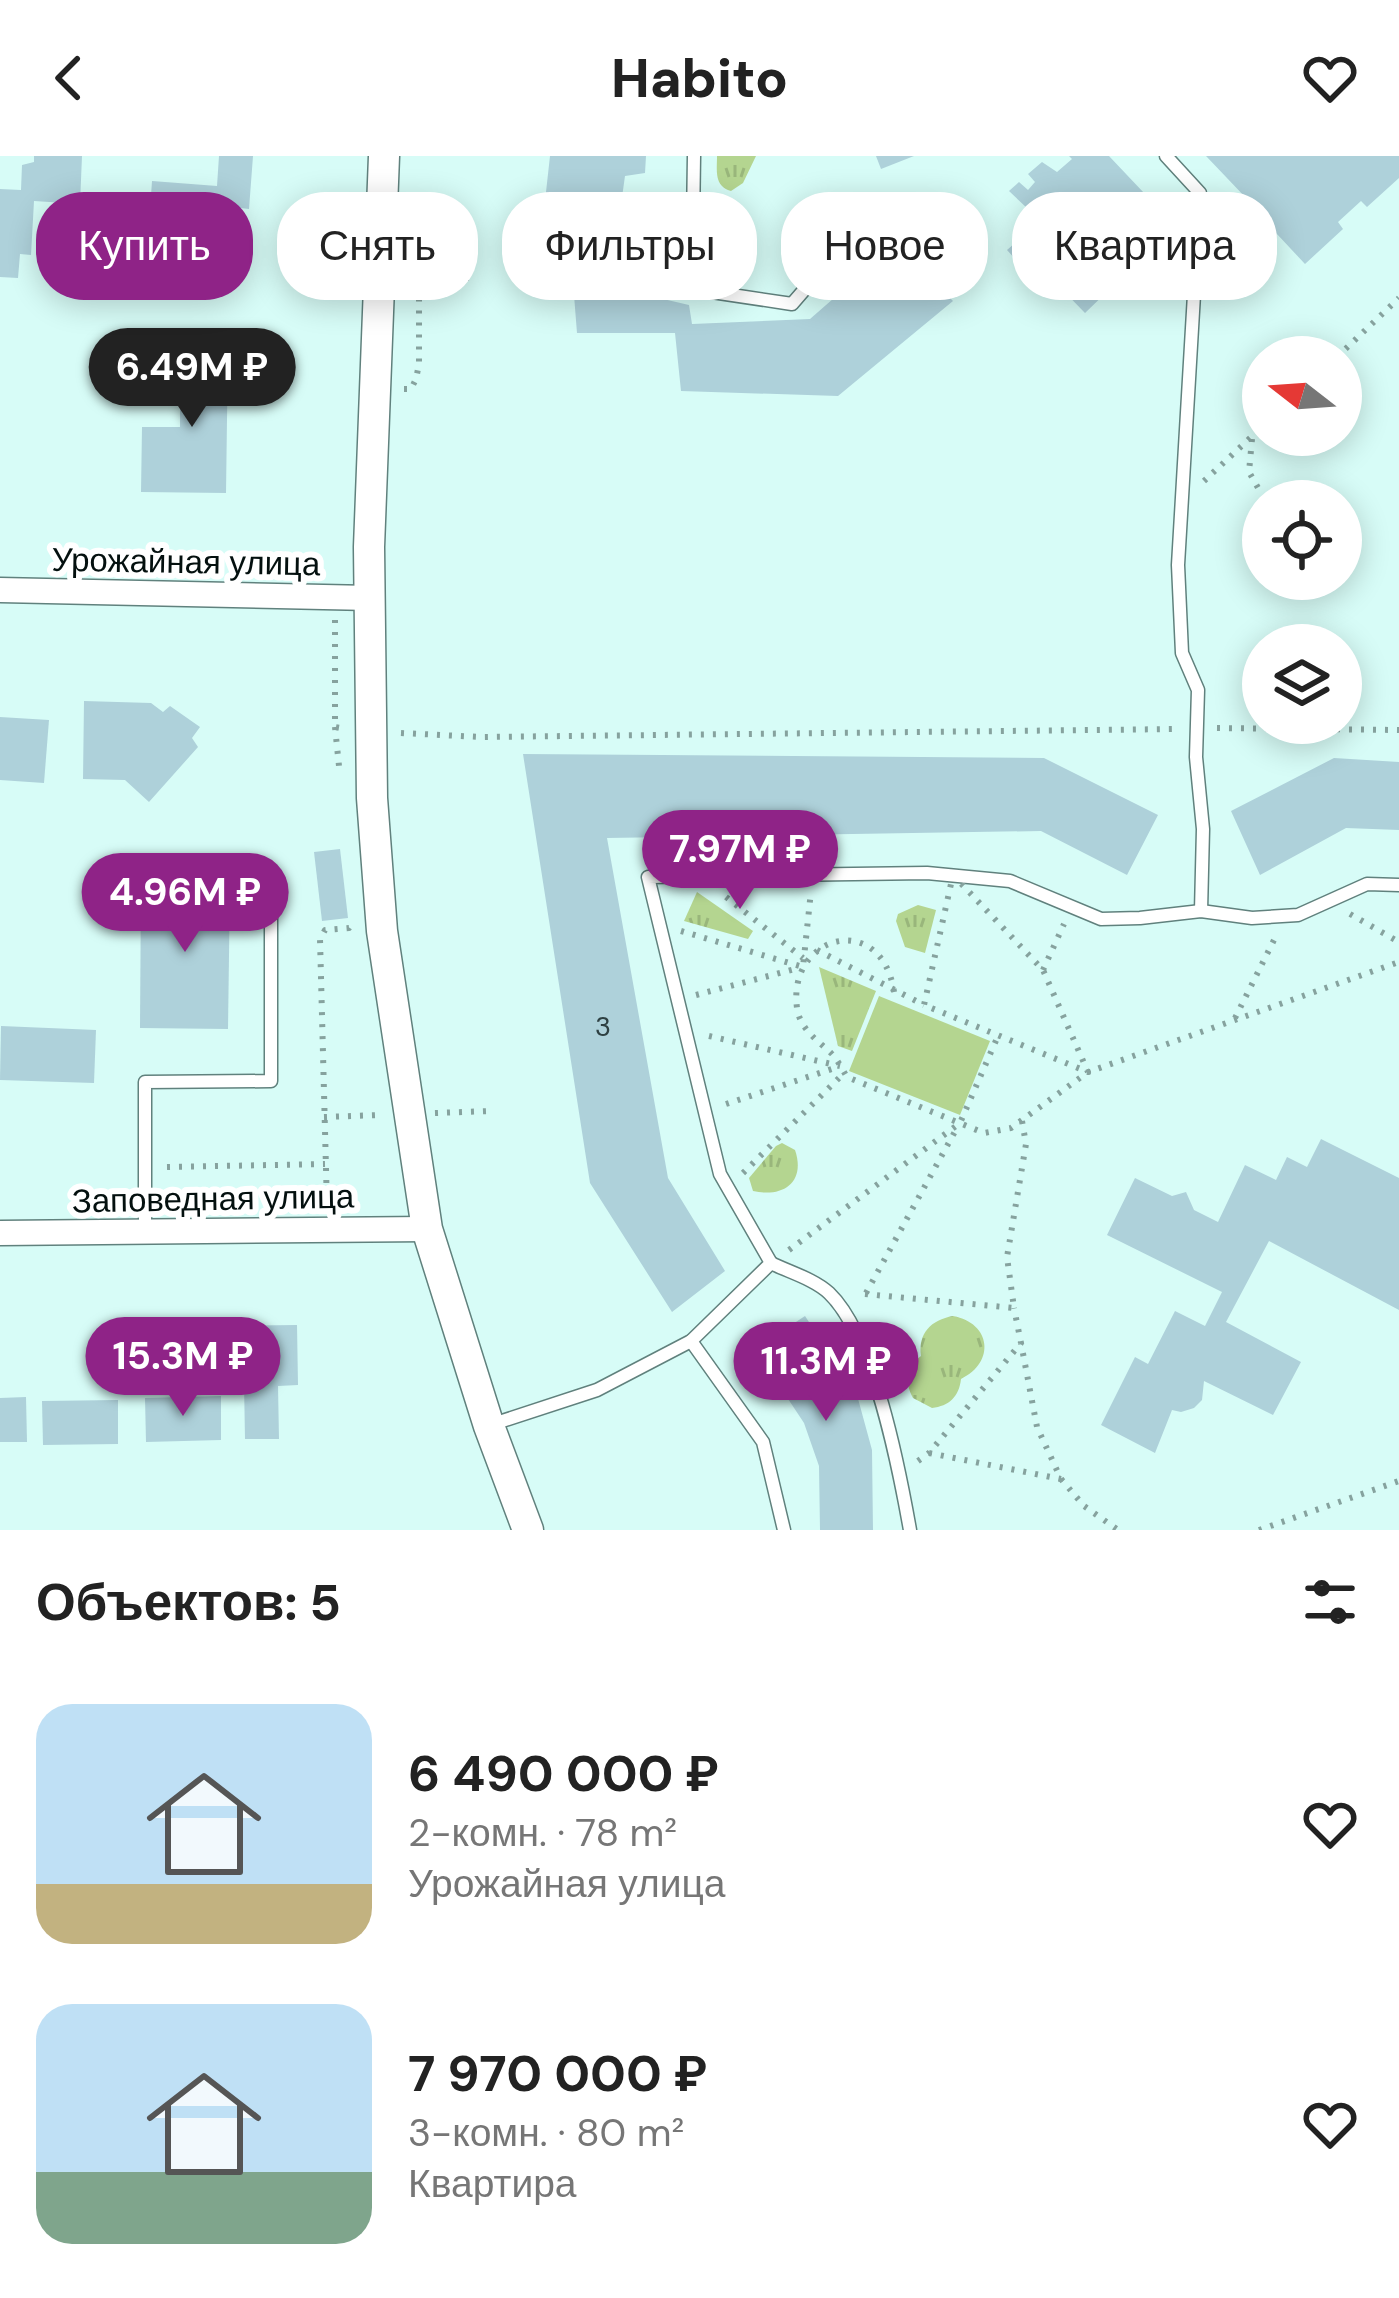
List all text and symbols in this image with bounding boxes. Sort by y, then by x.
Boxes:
text: Habito [611,43,788,114]
icon: back [36,45,102,111]
icon: heart [1297,45,1363,111]
chip: Купить [36,192,253,300]
chip: Снять [277,192,478,300]
chip: Фильтры [502,192,757,300]
chip: Новое [781,192,988,300]
chip: Квартира [1012,192,1277,300]
pin: 6.49M ₽ [81,328,303,430]
north arrow [1242,336,1362,456]
map controls [1242,336,1362,744]
text: 6.49M ₽ [116,341,268,392]
button: locate [1242,480,1362,600]
street label: Урожайная улица [51,538,321,585]
button: layers [1242,624,1362,744]
pin: 7.97M ₽ [629,810,851,912]
text: 7.97M ₽ [669,823,811,874]
pin: 4.96M ₽ [74,853,296,955]
text: 4.96M ₽ [109,866,261,917]
house number: 3 [595,1009,611,1044]
street label: Заповедная улица [71,1175,355,1222]
pin: 15.3M ₽ [72,1317,294,1419]
pin: 11.3M ₽ [715,1322,937,1424]
text: 15.3M ₽ [112,1330,254,1381]
text: 11.3M ₽ [761,1335,891,1386]
text: Объектов: 5 [36,1569,341,1636]
icon: filters [1297,1569,1363,1635]
text: 6 490 000 ₽ [408,1740,719,1807]
icon: home [132,1752,276,1896]
icon: heart [1297,1791,1363,1857]
text: 2-комн. · 78 m² [408,1807,677,1858]
text: Урожайная улица [408,1858,725,1909]
text: 7 970 000 ₽ [408,2040,707,2107]
icon: home [132,2052,276,2196]
icon: heart [1297,2091,1363,2157]
text: 3-комн. · 80 m² [408,2107,684,2158]
text: Квартира [408,2158,577,2209]

